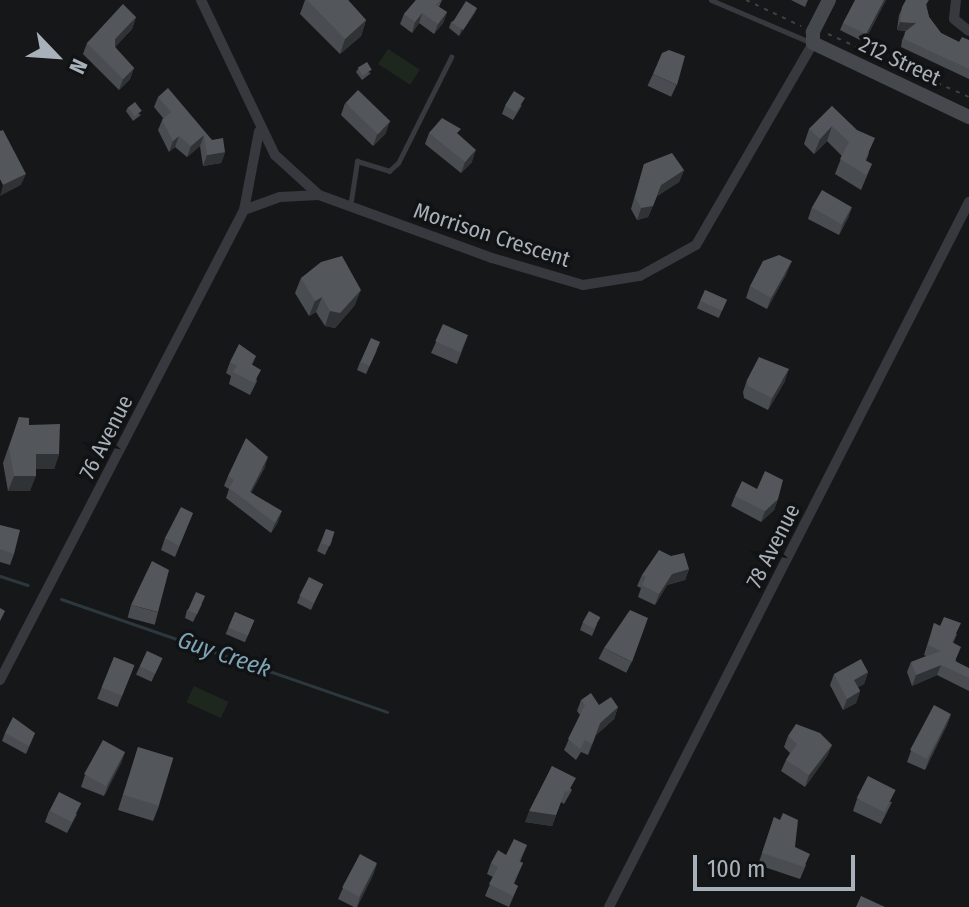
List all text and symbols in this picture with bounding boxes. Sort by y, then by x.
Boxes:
north arrow [16,16,96,96]
street label: 212 Street [855,31,945,91]
text: N [63,55,93,78]
street label: Morrison Crescent [411,197,573,273]
street label: 76 Avenue [74,391,138,483]
street label: 78 Avenue [741,500,805,592]
water label: Guy Creek [174,626,274,684]
scale bar [697,839,859,889]
text: 100 m [707,855,765,883]

